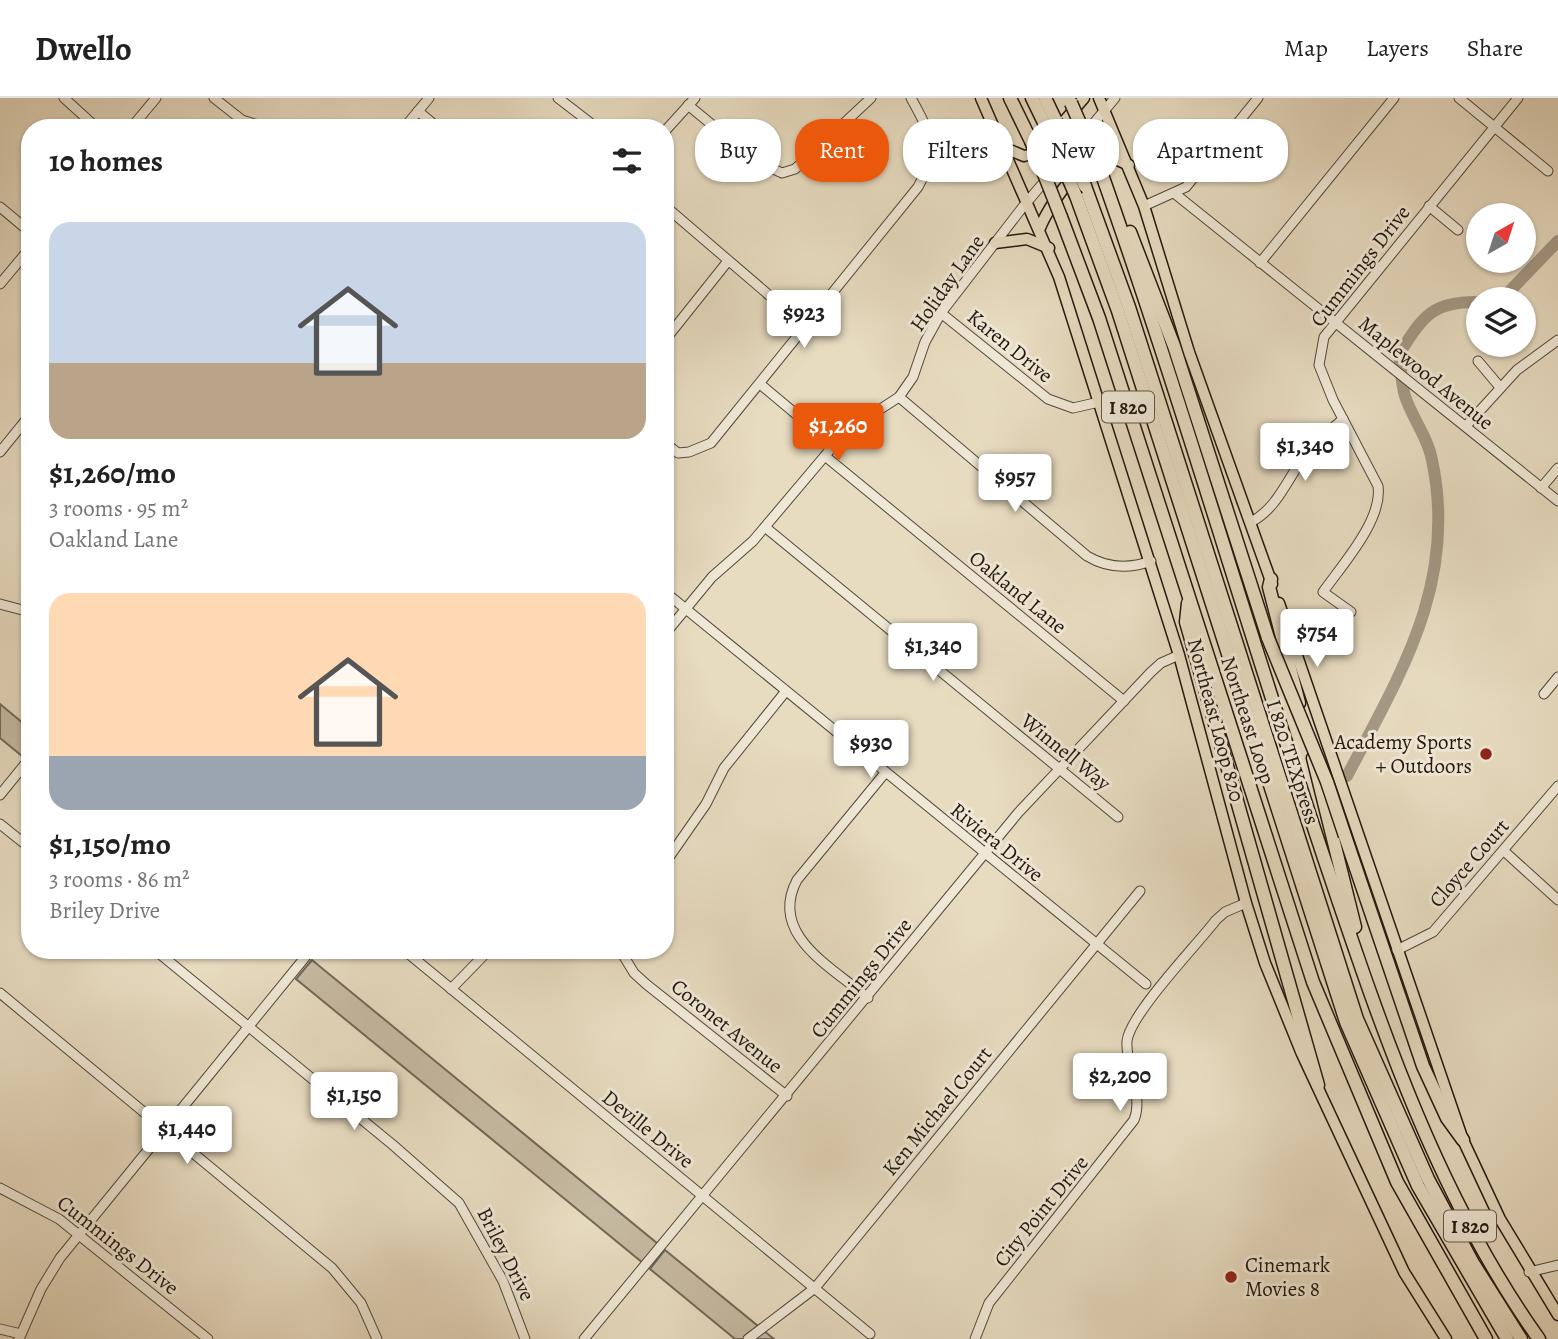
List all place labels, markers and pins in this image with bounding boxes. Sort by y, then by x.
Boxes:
pin: $923 [763,290,845,350]
pin: $1,260 [781,404,895,463]
pin: $1,340 [1248,424,1362,483]
pin: $957 [974,454,1056,514]
pin: $754 [1276,610,1358,669]
pin: $1,340 [876,624,990,683]
pin: $930 [830,720,912,780]
place label: Academy Sports + Outdoors [1333,728,1472,780]
marker: Academy Sports + Outdoors [1478,746,1494,762]
pin: $2,200 [1063,1054,1177,1113]
pin: $1,150 [297,1072,411,1132]
pin: $1,440 [130,1107,244,1166]
place label: Cinemark Movies 8 [1245,1251,1331,1303]
marker: Cinemark Movies 8 [1223,1269,1239,1285]

